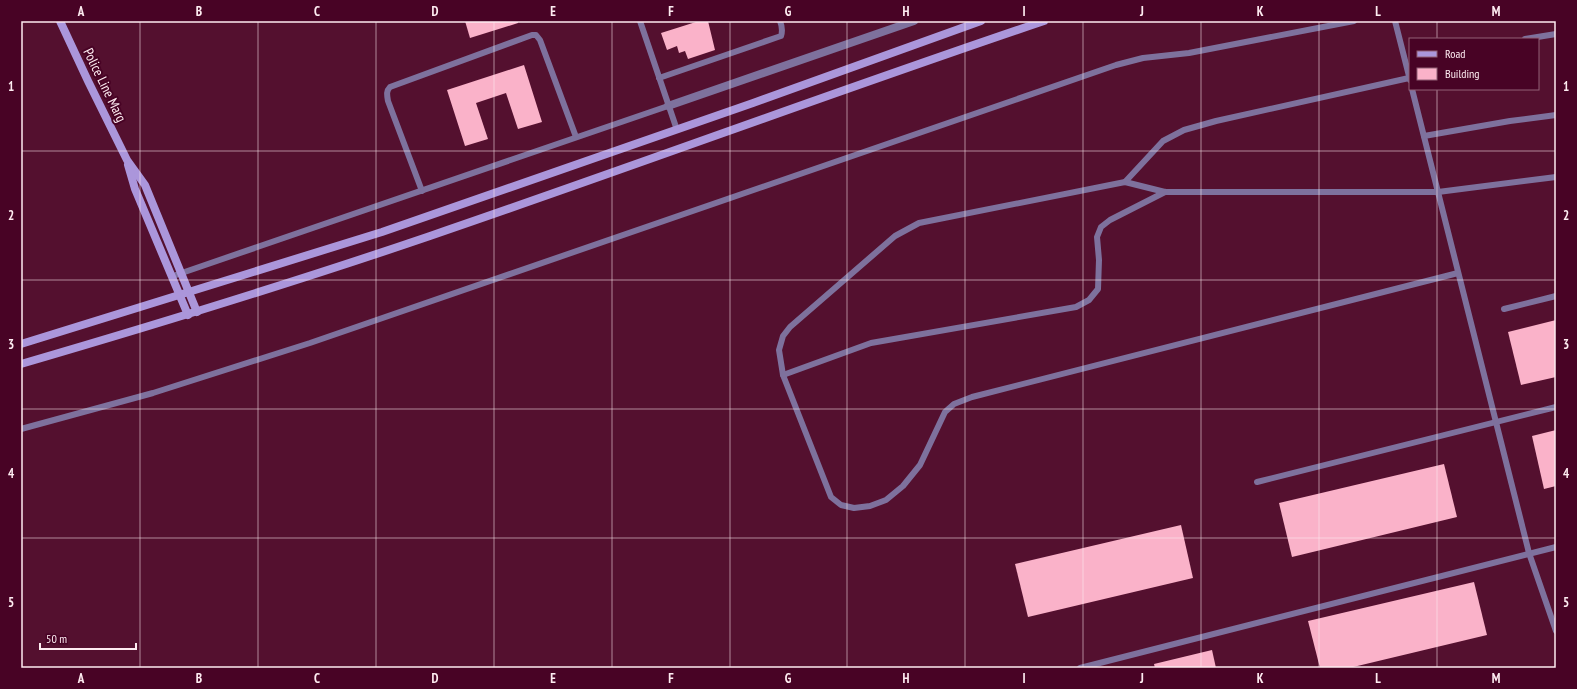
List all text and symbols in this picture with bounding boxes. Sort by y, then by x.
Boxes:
text: A [77,3,85,20]
text: B [196,3,202,20]
text: C [314,3,320,20]
text: D [432,3,439,20]
text: E [550,3,556,20]
text: F [668,3,674,20]
text: G [785,3,792,20]
text: H [903,3,910,20]
text: I [1022,3,1026,20]
text: J [1139,3,1144,20]
text: K [1257,3,1264,20]
text: L [1375,3,1381,20]
text: M [1492,3,1501,20]
legend [1409,38,1539,90]
street label: Police Line Marg [79,45,131,125]
text: Road [1445,46,1465,61]
text: Building [1445,66,1480,81]
text: 1 [8,78,14,95]
text: 1 [1563,78,1569,95]
text: 2 [8,207,14,224]
text: 2 [1563,207,1569,224]
text: 3 [8,336,14,353]
text: 3 [1563,336,1569,353]
text: 4 [8,465,15,482]
text: 4 [1563,465,1570,482]
text: 5 [8,594,14,611]
text: 5 [1563,594,1569,611]
scale bar [40,625,136,651]
text: 50 m [46,631,67,646]
text: A [77,670,85,687]
text: B [196,670,202,687]
text: C [314,670,320,687]
text: D [432,670,439,687]
text: E [550,670,556,687]
text: F [668,670,674,687]
text: G [785,670,792,687]
text: H [903,670,910,687]
text: I [1022,670,1026,687]
text: J [1139,670,1144,687]
text: K [1257,670,1264,687]
text: L [1375,670,1381,687]
text: M [1492,670,1501,687]

